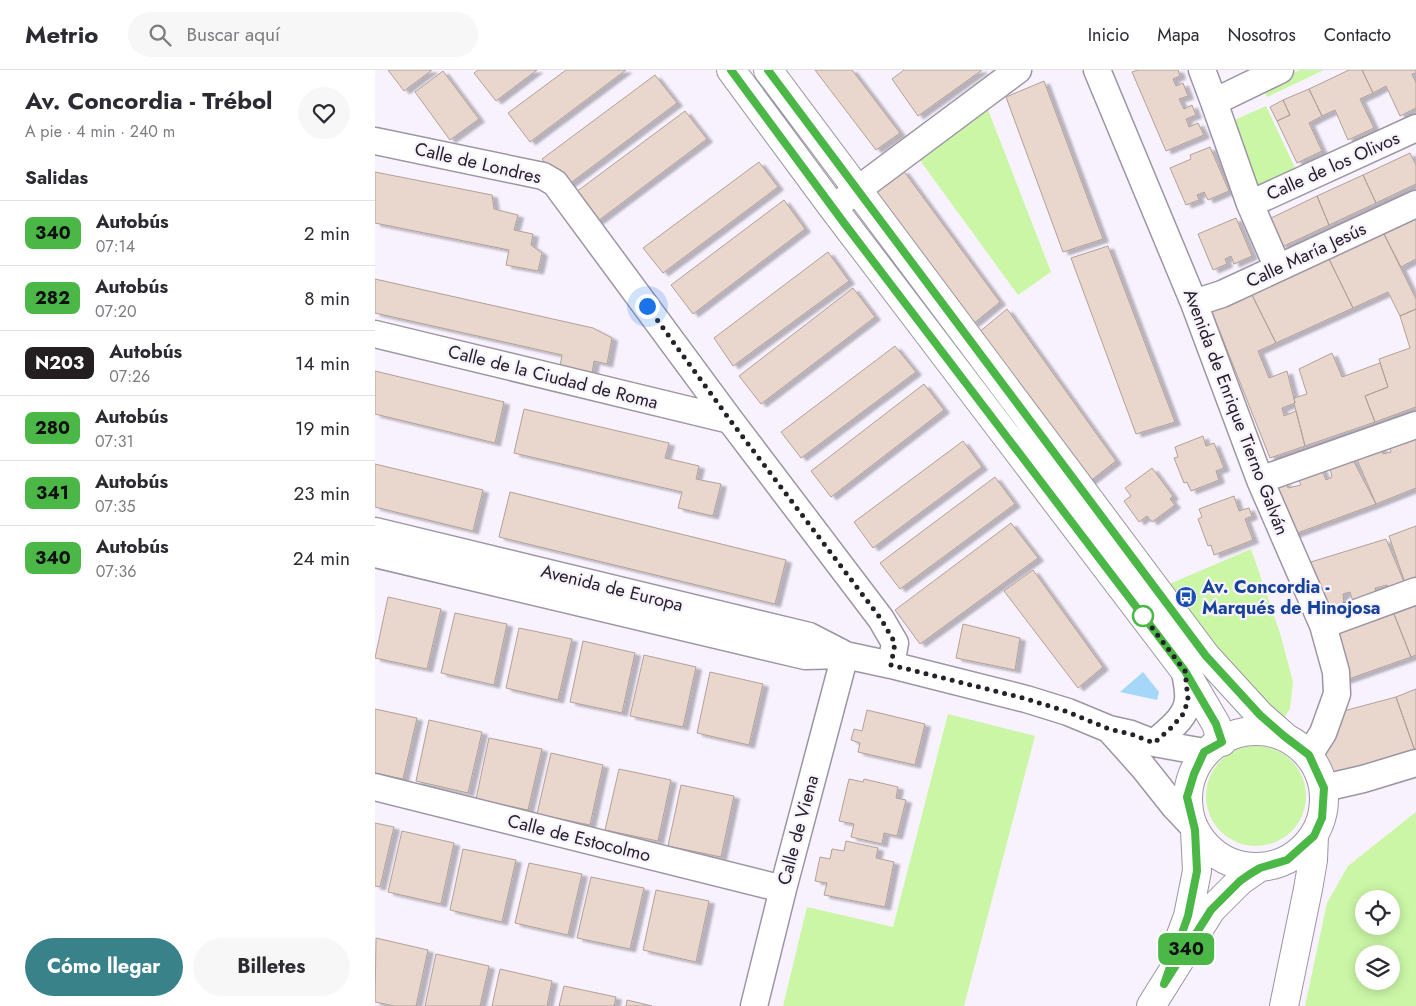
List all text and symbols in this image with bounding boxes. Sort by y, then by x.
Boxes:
search box [128,12,478,57]
text: Metrio [25,17,98,52]
icon: search [146,21,174,49]
text: Buscar aquí [186,21,280,48]
text: Inicio [1088,22,1129,48]
text: Mapa [1157,22,1199,48]
text: Nosotros [1227,22,1296,48]
text: Contacto [1324,22,1391,48]
text: Av. Concordia - Trébol [25,83,273,118]
button: heart [298,87,350,139]
text: A pie · 4 min · 240 m [25,120,175,143]
street label: Calle de los Olivos [1262,125,1404,207]
street label: Calle de Londres [412,136,544,190]
text: Salidas [25,164,88,191]
text: Autobús [96,208,169,235]
street label: Calle María Jesús [1242,216,1370,294]
text: 340 [35,220,71,246]
text: 2 min [304,220,350,247]
text: 07:14 [96,235,135,258]
text: Autobús [95,273,168,300]
text: 282 [35,285,70,311]
text: 8 min [304,285,350,312]
street label: Avenida de Enrique Tierno Galván [1177,285,1295,539]
your location [635,294,660,319]
text: 07:20 [95,300,137,323]
text: Autobús [109,338,182,365]
street label: Calle de la Ciudad de Roma [445,338,661,416]
text: N203 [35,350,84,376]
text: 14 min [295,350,350,377]
text: 07:26 [109,365,150,388]
text: Autobús [95,403,168,430]
text: 280 [35,415,70,441]
text: 19 min [295,415,350,442]
text: 07:31 [95,430,134,453]
text: Autobús [95,468,168,495]
text: 341 [36,480,69,506]
text: 23 min [293,480,350,507]
text: 07:35 [95,495,136,518]
text: Autobús [96,533,169,560]
text: 340 [35,545,71,571]
text: 24 min [293,545,350,572]
street label: Avenida de Europa [538,558,686,618]
text: 07:36 [96,560,136,583]
place label: Av. Concordia - Marqués de Hinojosa [1201,574,1381,621]
bus stop icon: Av. Concordia - Marqués de Hinojosa [1174,585,1198,609]
unlabelled marker [1132,605,1154,627]
street label: Calle de Viena [771,772,825,888]
street label: Calle de Estocolmo [505,808,653,868]
map controls [1355,890,1400,990]
button: locate [1355,890,1400,935]
line badge: 340 [1157,933,1215,965]
text: 340 [1168,936,1204,962]
button: Cómo llegar [25,938,183,996]
button: Billetes [193,938,350,996]
button: layers [1355,945,1400,990]

